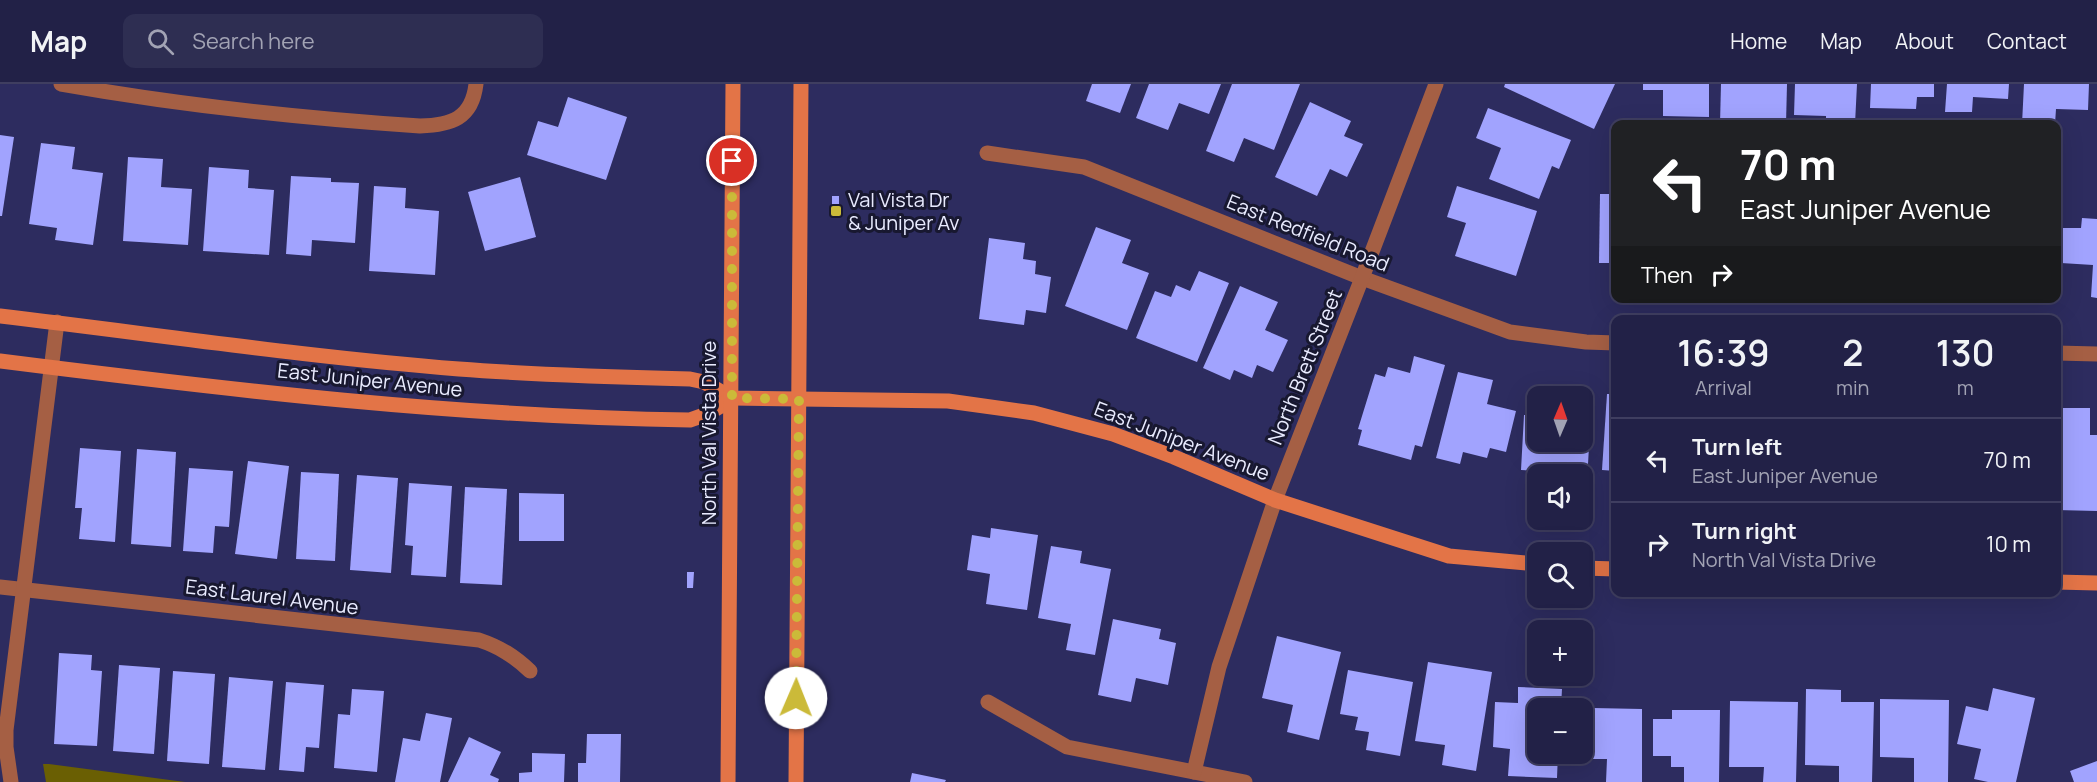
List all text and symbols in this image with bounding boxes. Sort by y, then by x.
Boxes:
search box [123,14,543,68]
text: Map [30,22,87,60]
icon: search [144,25,177,58]
text: Search here [192,26,315,56]
text: Home [1730,27,1787,55]
text: Map [1820,27,1862,55]
text: About [1895,27,1954,55]
text: Contact [1987,27,2067,55]
pin [706,135,757,186]
text: 70 m [1740,135,1836,193]
icon: arrive [715,144,748,177]
icon: left [1641,144,1719,222]
place label: Val Vista Dr & Juniper Av [848,186,960,236]
street label: East Redfield Road [1223,188,1393,277]
text: East Juniper Avenue [1740,190,1991,227]
marker: Val Vista Dr & Juniper Av [829,204,843,218]
icon: right [1705,258,1738,291]
text: Then [1641,260,1693,290]
street label: North Brett Street [1261,285,1348,448]
text: 16:39 [1677,328,1770,377]
text: 2 [1842,328,1863,377]
text: 130 [1936,328,1995,377]
street label: North Val Vista Drive [695,341,722,525]
street label: East Juniper Avenue [276,356,464,403]
text: Arrival [1695,374,1752,401]
text: min [1836,374,1869,401]
text: m [1957,374,1974,401]
north arrow [1527,386,1593,452]
map controls [1527,386,1593,764]
street label: East Juniper Avenue [1091,395,1274,486]
text: Turn left [1692,432,1782,462]
icon: left [1641,444,1674,477]
text: 70 m [1983,445,2031,475]
text: East Juniper Avenue [1692,462,1878,489]
button: sound [1527,464,1593,530]
text: Turn right [1692,516,1797,546]
icon: right [1641,528,1674,561]
text: 10 m [1986,529,2031,559]
button: search [1527,542,1593,608]
text: North Val Vista Drive [1692,546,1876,573]
street label: East Laurel Avenue [184,572,360,621]
button: + [1527,620,1593,686]
position arrow [764,666,828,730]
button: − [1527,698,1593,764]

